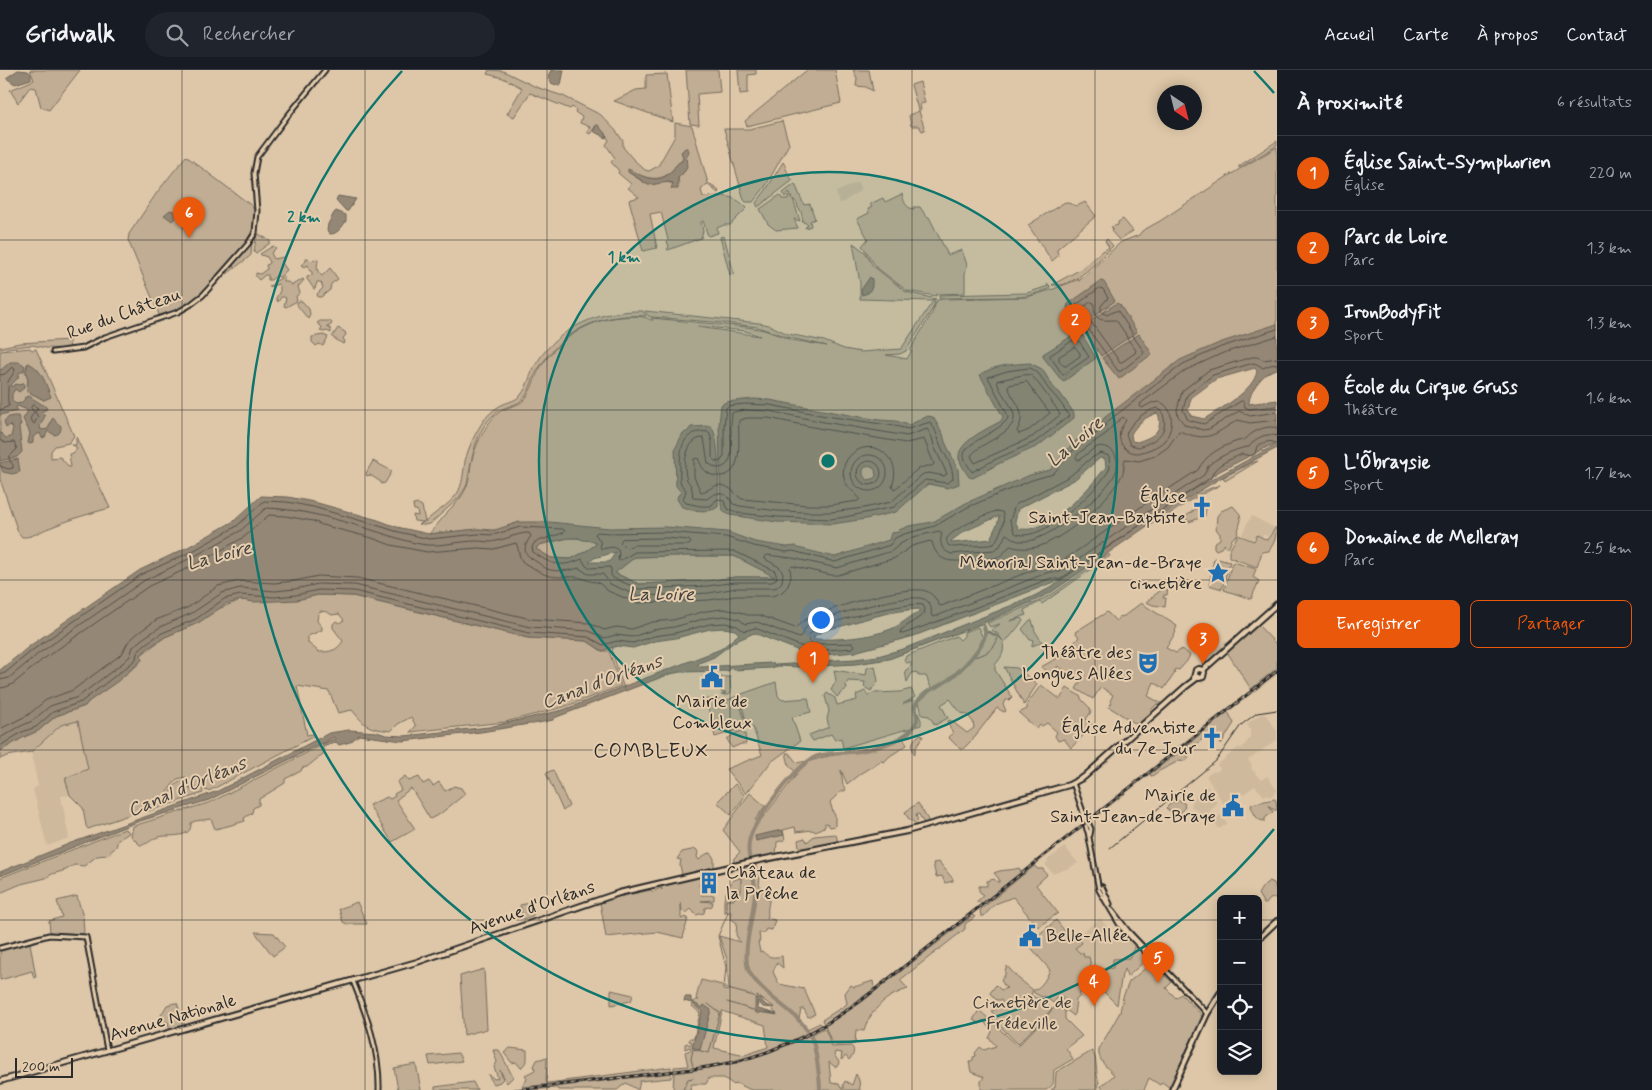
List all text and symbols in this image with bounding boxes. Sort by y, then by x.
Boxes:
search box [145,12,495,57]
text: Gridwalk [25,19,115,50]
icon: search [163,21,191,49]
text: Rechercher [203,22,295,47]
text: Accueil [1324,23,1375,47]
text: Carte [1403,23,1449,47]
text: À propos [1477,23,1538,47]
text: Contact [1566,23,1627,47]
north arrow [1157,85,1202,130]
text: À proximité [1297,89,1403,117]
text: 6 résultats [1557,92,1632,113]
text: Église Saint-Symphorien [1344,150,1551,175]
text: 1 [1309,163,1317,184]
text: 220 m [1589,163,1632,184]
text: Église [1344,175,1385,196]
pin: 6 [173,197,205,238]
text: 2 km [287,208,321,228]
text: Parc de Loire [1344,225,1448,250]
text: 2 [1309,238,1317,259]
text: 1.3 km [1587,238,1632,259]
text: 1 km [608,248,640,268]
text: Parc [1344,250,1374,271]
street label: Rue du Château [64,282,184,346]
text: IronBodyFit [1344,300,1441,325]
pin: 2 [1059,304,1091,345]
text: 3 [1309,313,1317,334]
text: 1.3 km [1587,313,1632,334]
text: Sport [1344,325,1384,346]
text: École du Cirque Gruss [1344,375,1518,400]
text: 4 [1308,388,1318,409]
text: 1.6 km [1586,388,1632,409]
text: Théâtre [1344,400,1398,421]
water label: La Loire [1042,411,1109,473]
text: L'Õbraysie [1344,450,1431,475]
centre of rings [819,452,837,470]
text: 5 [1308,463,1318,484]
text: 1.7 km [1584,463,1632,484]
text: Sport [1344,475,1384,496]
place label: Église Saint-Jean-Baptiste [1028,485,1186,530]
church icon: Église Saint-Jean-Baptiste [1189,494,1215,520]
text: Domaine de Melleray [1344,525,1519,550]
water label: La Loire [184,535,255,577]
text: 6 [1309,538,1317,559]
text: 2.5 km [1584,538,1632,559]
text: Parc [1344,550,1374,571]
place label: Mémorial Saint-Jean-de-Braye cimetière [959,551,1202,596]
place icon: Mémorial Saint-Jean-de-Braye cimetière [1205,560,1231,586]
water label: La Loire [628,582,695,607]
button: Enregistrer [1297,600,1460,648]
button: Partager [1470,600,1632,648]
your location [808,607,834,633]
pin: 3 [1187,623,1219,664]
place label: Théâtre des Longues Allées [1022,641,1132,687]
pin: 1 [797,642,829,683]
water label: Canal d'Orléans [538,648,667,715]
theatre icon: Théâtre des Longues Allées [1135,650,1161,676]
public building icon: Mairie de Combleux [699,664,725,690]
place label: Mairie de Combleux [672,690,752,735]
place label: Église Adventiste du 7e Jour [1061,716,1197,761]
church icon: Église Adventiste du 7e Jour [1199,725,1225,751]
district label: COMBLEUX [593,738,709,765]
water label: Canal d'Orléans [124,750,251,823]
place label: Mairie de Saint-Jean-de-Braye [1050,784,1216,829]
public building icon: Mairie de Saint-Jean-de-Braye [1220,793,1246,819]
place label: Château de la Prêche [726,861,817,906]
building icon: Château de la Prêche [696,870,722,896]
street label: Avenue d'Orléans [466,875,598,941]
map controls [1217,895,1262,1075]
button: + [1217,895,1262,940]
public building icon: Belle-Allée [1017,923,1043,949]
place label: Belle-Allée [1046,924,1129,948]
button: − [1217,940,1262,985]
pin: 5 [1142,942,1174,983]
pin: 4 [1078,965,1110,1006]
button: locate [1217,985,1262,1030]
street label: Avenue Nationale [107,988,239,1048]
park label: Cimetière de Frédeville [972,991,1072,1036]
button: layers [1217,1030,1262,1075]
scale bar [15,1055,72,1078]
text: 200 m [22,1058,60,1076]

